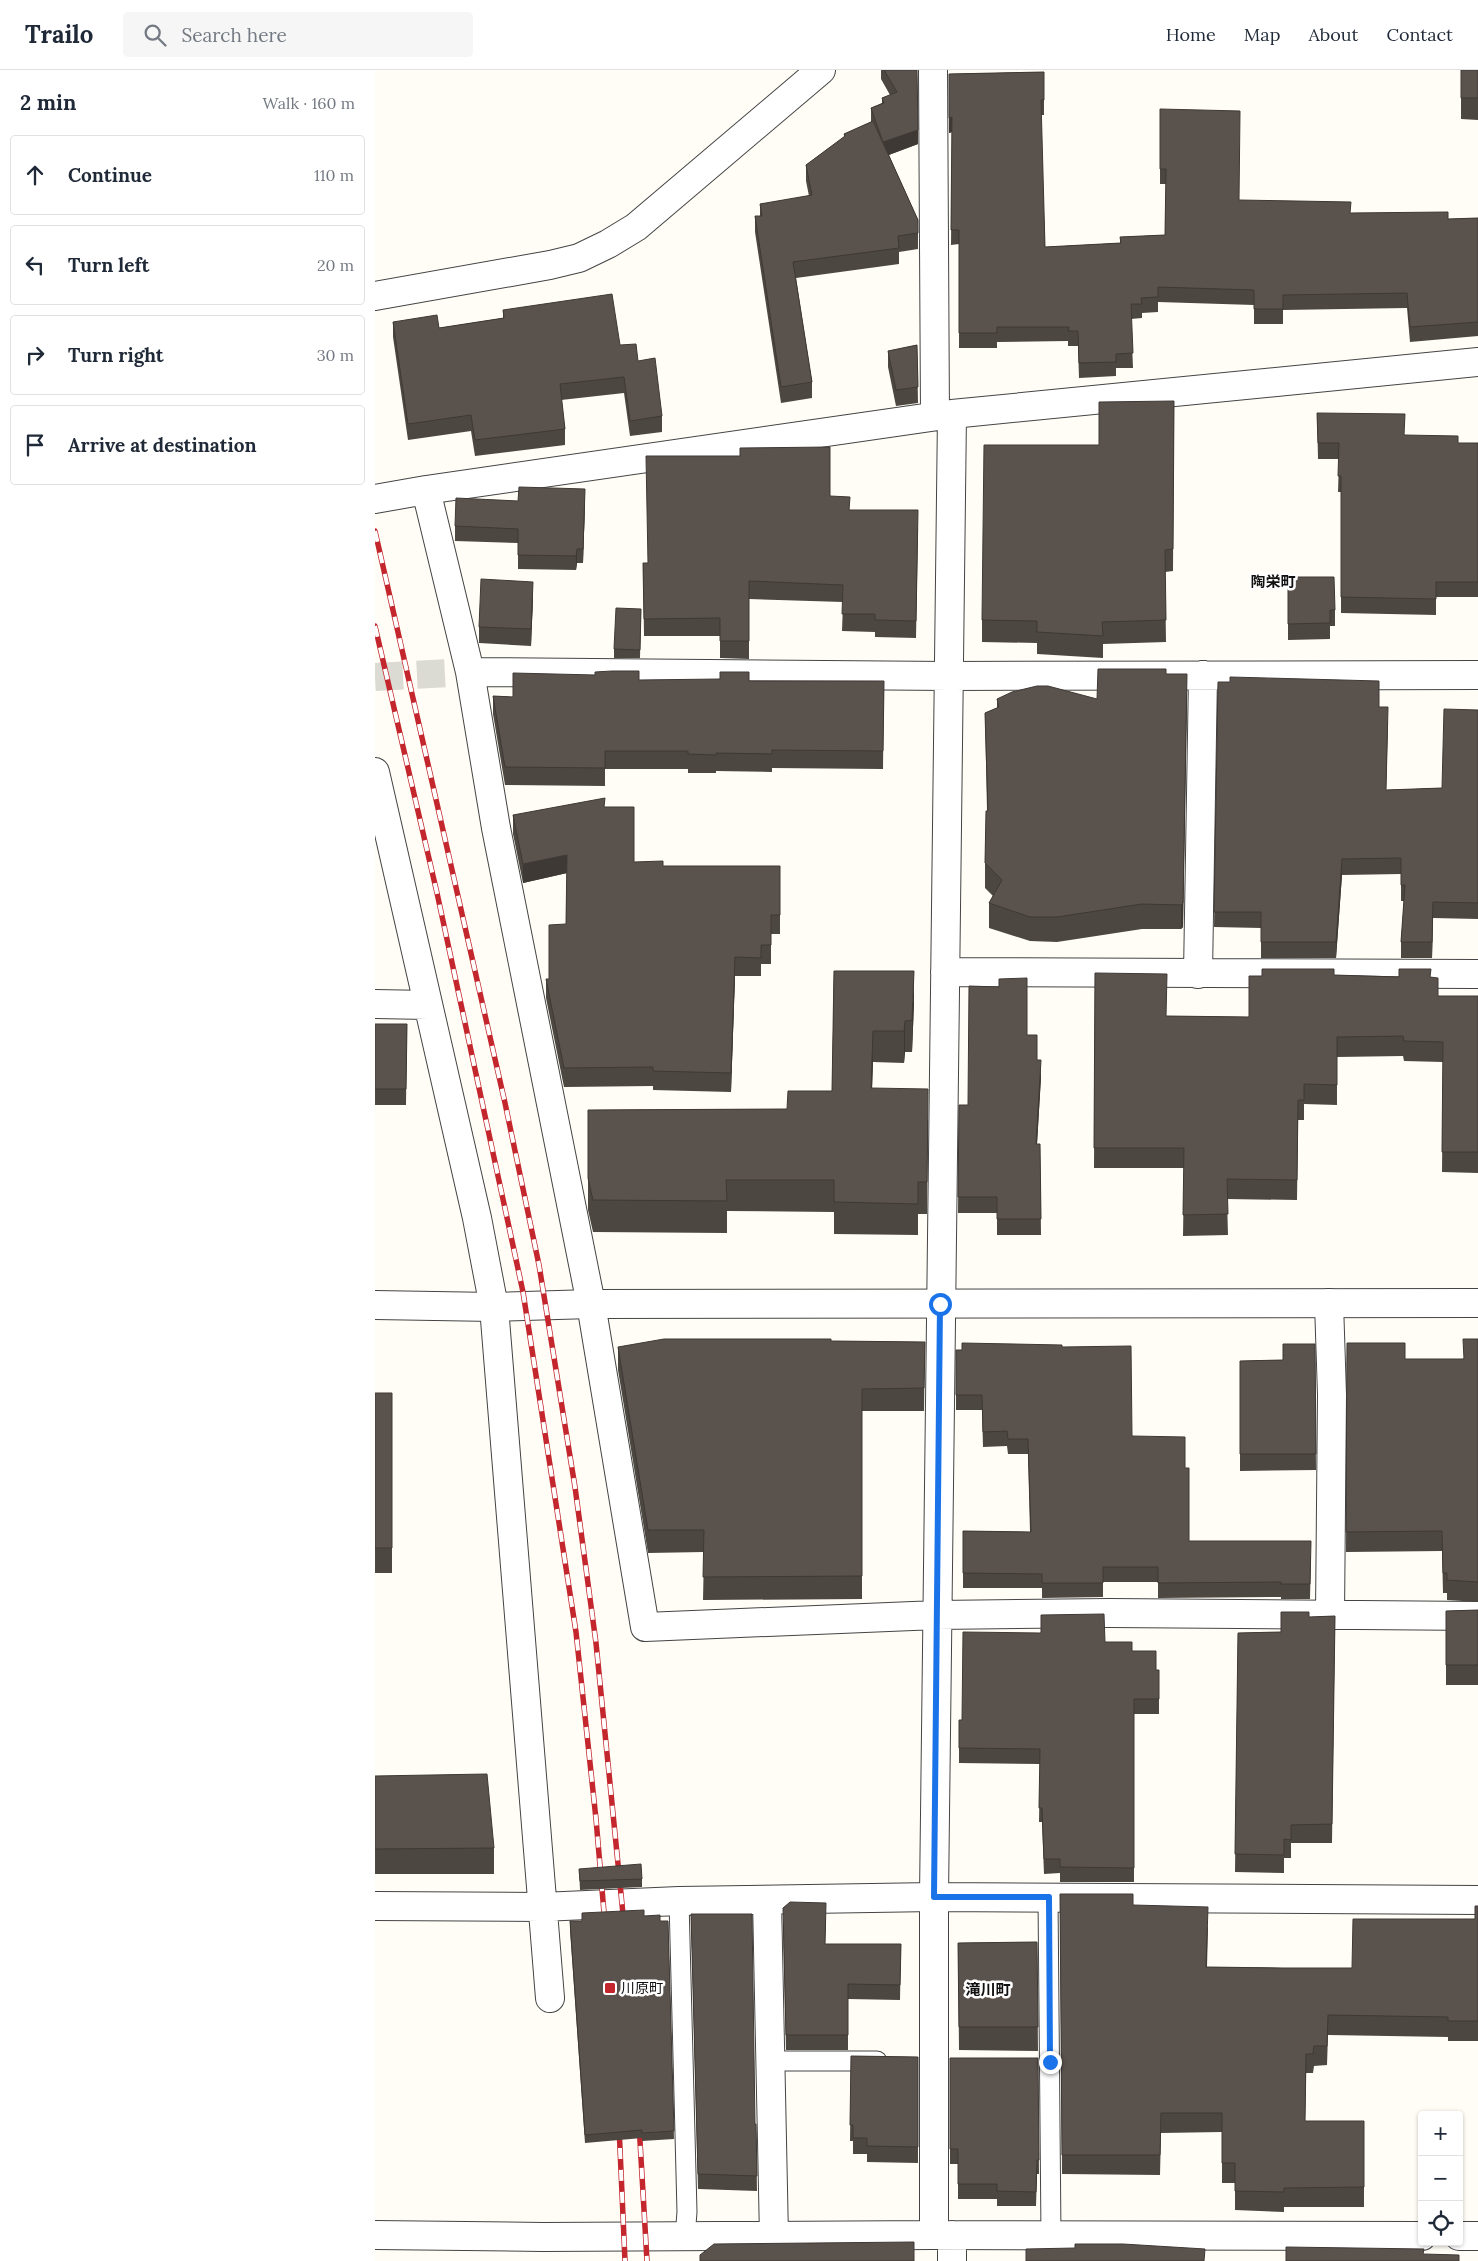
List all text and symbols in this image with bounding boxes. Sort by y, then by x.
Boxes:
search box [123,12,473,57]
text: Trailo [25,19,93,50]
icon: search [141,21,169,49]
text: Search here [181,23,287,47]
text: Home [1166,23,1216,46]
text: Map [1244,23,1280,46]
text: About [1308,23,1358,46]
text: Contact [1386,23,1453,46]
text: 2 min [20,89,76,116]
text: Walk · 160 m [263,93,355,113]
icon: ahead [21,161,49,189]
text: Continue [68,163,152,187]
text: 110 m [314,165,354,185]
icon: left [21,251,49,279]
text: Turn left [68,253,149,277]
text: 20 m [317,255,354,275]
icon: right [21,341,49,369]
text: Turn right [68,343,164,367]
text: 30 m [317,345,354,365]
icon: arrive [21,431,49,459]
text: Arrive at destination [68,433,257,457]
district label: 陶栄町 [1250,572,1296,591]
route start [929,1293,952,1316]
place label: 川原町 [621,1979,663,1997]
district label: 滝川町 [965,1980,1011,1999]
marker: 川原町 [603,1981,617,1995]
route end [1039,2051,1062,2074]
map controls [1418,2111,1463,2246]
button: + [1418,2111,1463,2156]
button: − [1418,2156,1463,2201]
button: locate [1418,2201,1463,2246]

